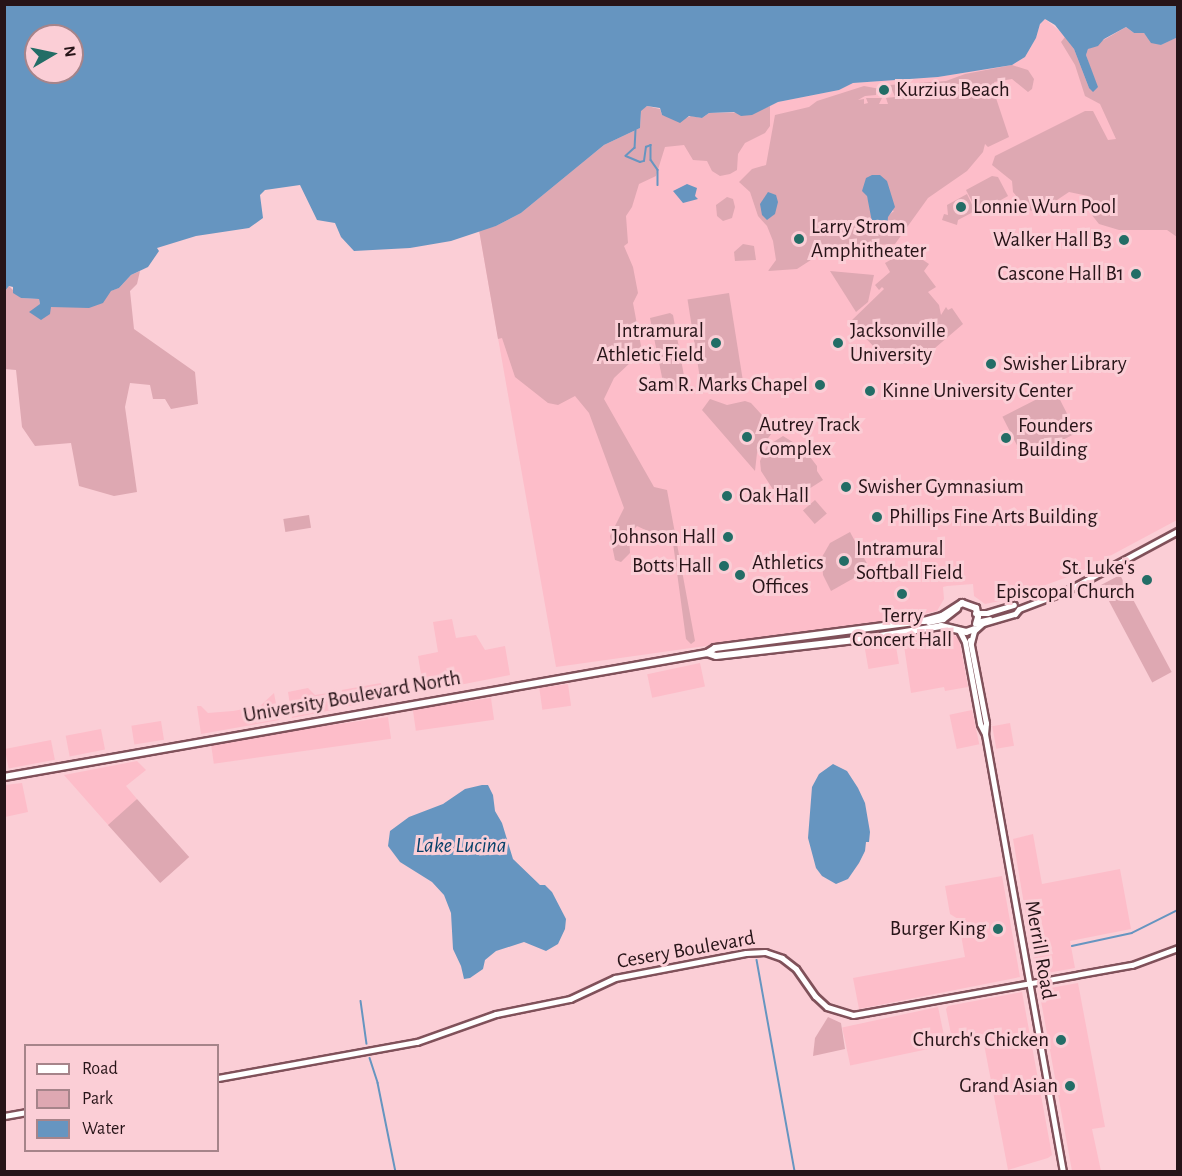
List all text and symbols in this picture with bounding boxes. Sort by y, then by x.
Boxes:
north arrow [24,24,84,84]
text: N [61,45,79,58]
place label: Kurzius Beach [896,77,1010,103]
marker: Kurzius Beach [877,83,891,97]
place label: Lonnie Wurn Pool [973,194,1116,220]
marker: Lonnie Wurn Pool [954,200,968,214]
place label: Larry Strom Amphitheater [811,214,926,264]
place label: Walker Hall B3 [993,227,1112,253]
marker: Larry Strom Amphitheater [792,232,806,246]
marker: Walker Hall B3 [1117,233,1131,247]
place label: Cascone Hall B1 [997,261,1124,287]
marker: Cascone Hall B1 [1129,267,1143,281]
place label: Intramural Athletic Field [597,318,704,368]
place label: Jacksonville University [850,318,946,368]
marker: Intramural Athletic Field [709,336,723,350]
marker: Jacksonville University [831,336,845,350]
place label: Swisher Library [1003,351,1127,377]
marker: Swisher Library [984,357,998,371]
place label: Sam R. Marks Chapel [638,372,808,398]
marker: Sam R. Marks Chapel [813,378,827,392]
place label: Kinne University Center [882,378,1073,404]
marker: Kinne University Center [863,384,877,398]
place label: Autrey Track Complex [759,412,860,462]
place label: Founders Building [1018,413,1093,463]
marker: Autrey Track Complex [740,430,754,444]
marker: Founders Building [999,431,1013,445]
place label: Swisher Gymnasium [858,474,1024,500]
marker: Swisher Gymnasium [839,480,853,494]
place label: Oak Hall [739,483,809,509]
marker: Oak Hall [720,489,734,503]
place label: Phillips Fine Arts Building [889,504,1097,530]
marker: Phillips Fine Arts Building [870,510,884,524]
place label: Johnson Hall [612,524,716,550]
marker: Johnson Hall [721,530,735,544]
place label: Intramural Softball Field [856,536,963,586]
place label: Athletics Offices [752,550,824,600]
place label: Botts Hall [632,553,712,579]
marker: Intramural Softball Field [837,554,851,568]
place label: St. Luke's Episcopal Church [996,555,1135,605]
marker: Botts Hall [717,559,731,573]
marker: Athletics Offices [733,568,747,582]
marker: St. Luke's Episcopal Church [1140,573,1154,587]
marker: Terry Concert Hall [895,587,909,601]
place label: Terry Concert Hall [852,603,952,653]
street label: University Boulevard North [241,665,463,729]
water label: Lake Lucina [416,833,506,859]
street label: Merrill Road [1019,899,1061,1001]
place label: Burger King [890,916,986,942]
marker: Burger King [991,922,1005,936]
street label: Cesery Boulevard [615,925,757,975]
place label: Church's Chicken [913,1027,1049,1053]
marker: Church's Chicken [1054,1033,1068,1047]
legend [24,1044,219,1152]
text: Road [82,1060,118,1078]
place label: Grand Asian [959,1073,1058,1099]
marker: Grand Asian [1063,1079,1077,1093]
text: Park [82,1090,113,1108]
text: Water [82,1120,125,1138]

